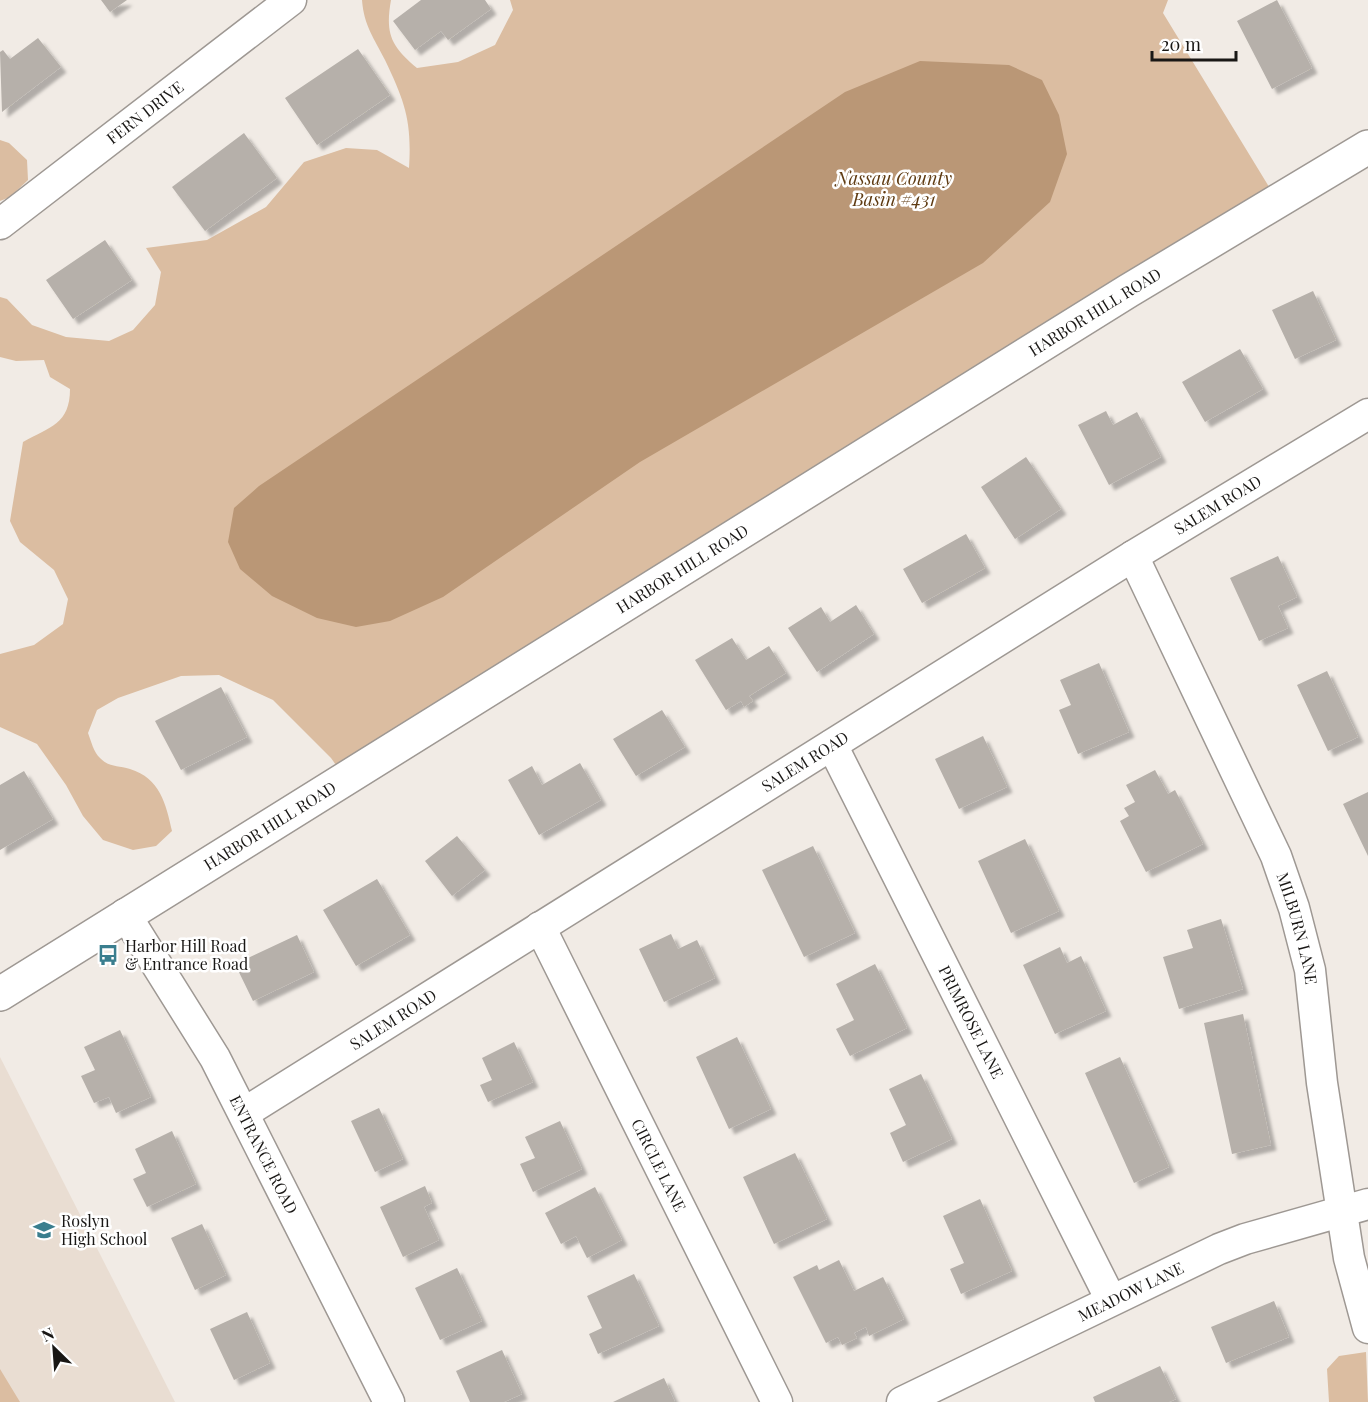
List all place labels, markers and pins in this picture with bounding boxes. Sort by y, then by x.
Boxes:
place label: Harbor Hill Road & Entrance Road [125,935,248,974]
bus stop icon: Harbor Hill Road & Entrance Road [96,943,120,967]
place label: Roslyn High School [61,1210,148,1249]
school or university icon: Roslyn High School [32,1218,56,1242]

